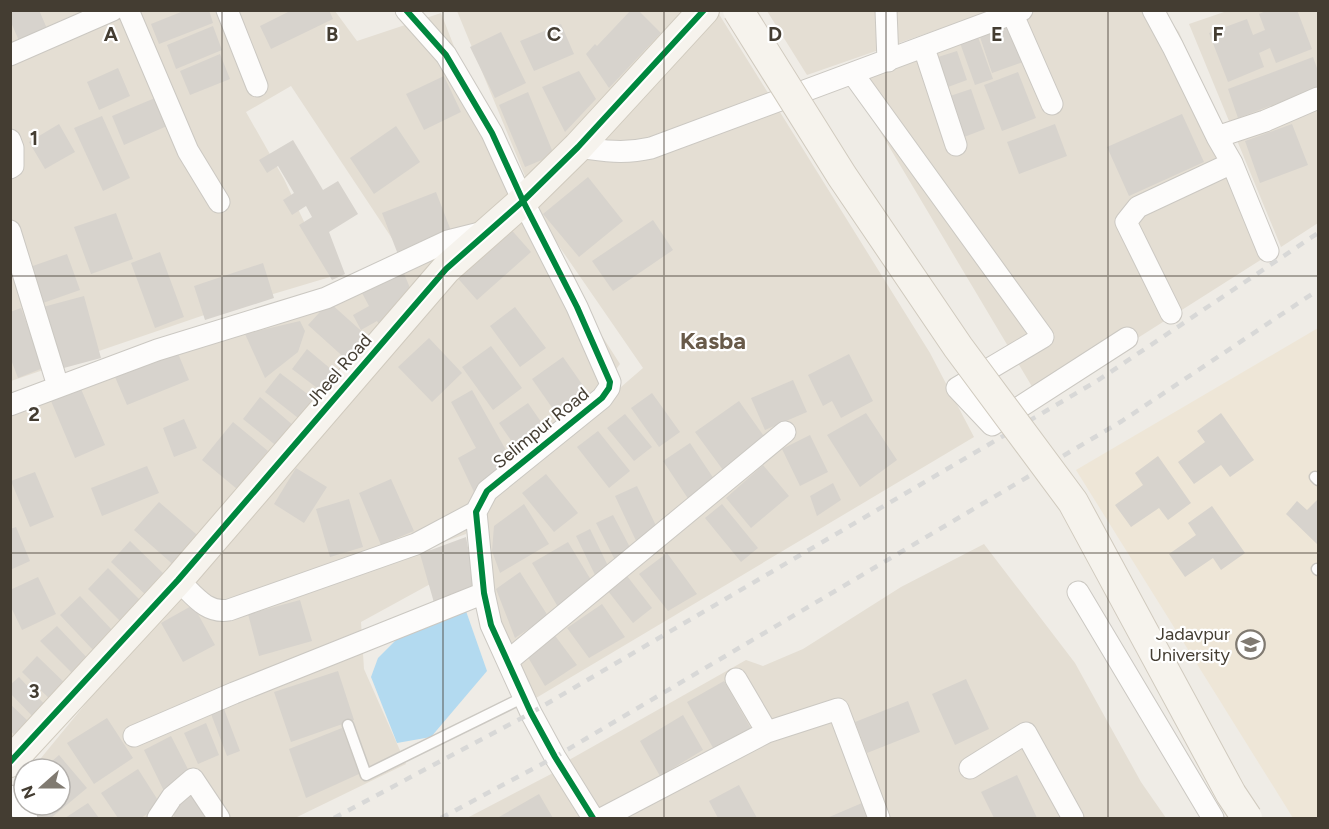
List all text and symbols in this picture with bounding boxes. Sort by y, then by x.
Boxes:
text: A [104,22,119,46]
text: B [326,22,338,46]
text: C [547,22,561,46]
text: D [768,22,782,46]
text: E [991,22,1003,46]
text: F [1212,22,1224,46]
text: 1 [30,126,38,150]
district label: Kasba [680,326,746,355]
street label: Jheel Road [302,329,376,411]
street label: Selimpur Road [489,383,593,473]
text: 2 [28,402,40,426]
place label: Jadavpur University [1149,623,1231,666]
school or university icon: Jadavpur University [1235,628,1267,660]
text: 3 [28,679,40,703]
north arrow [12,757,72,817]
text: N [17,783,40,801]

